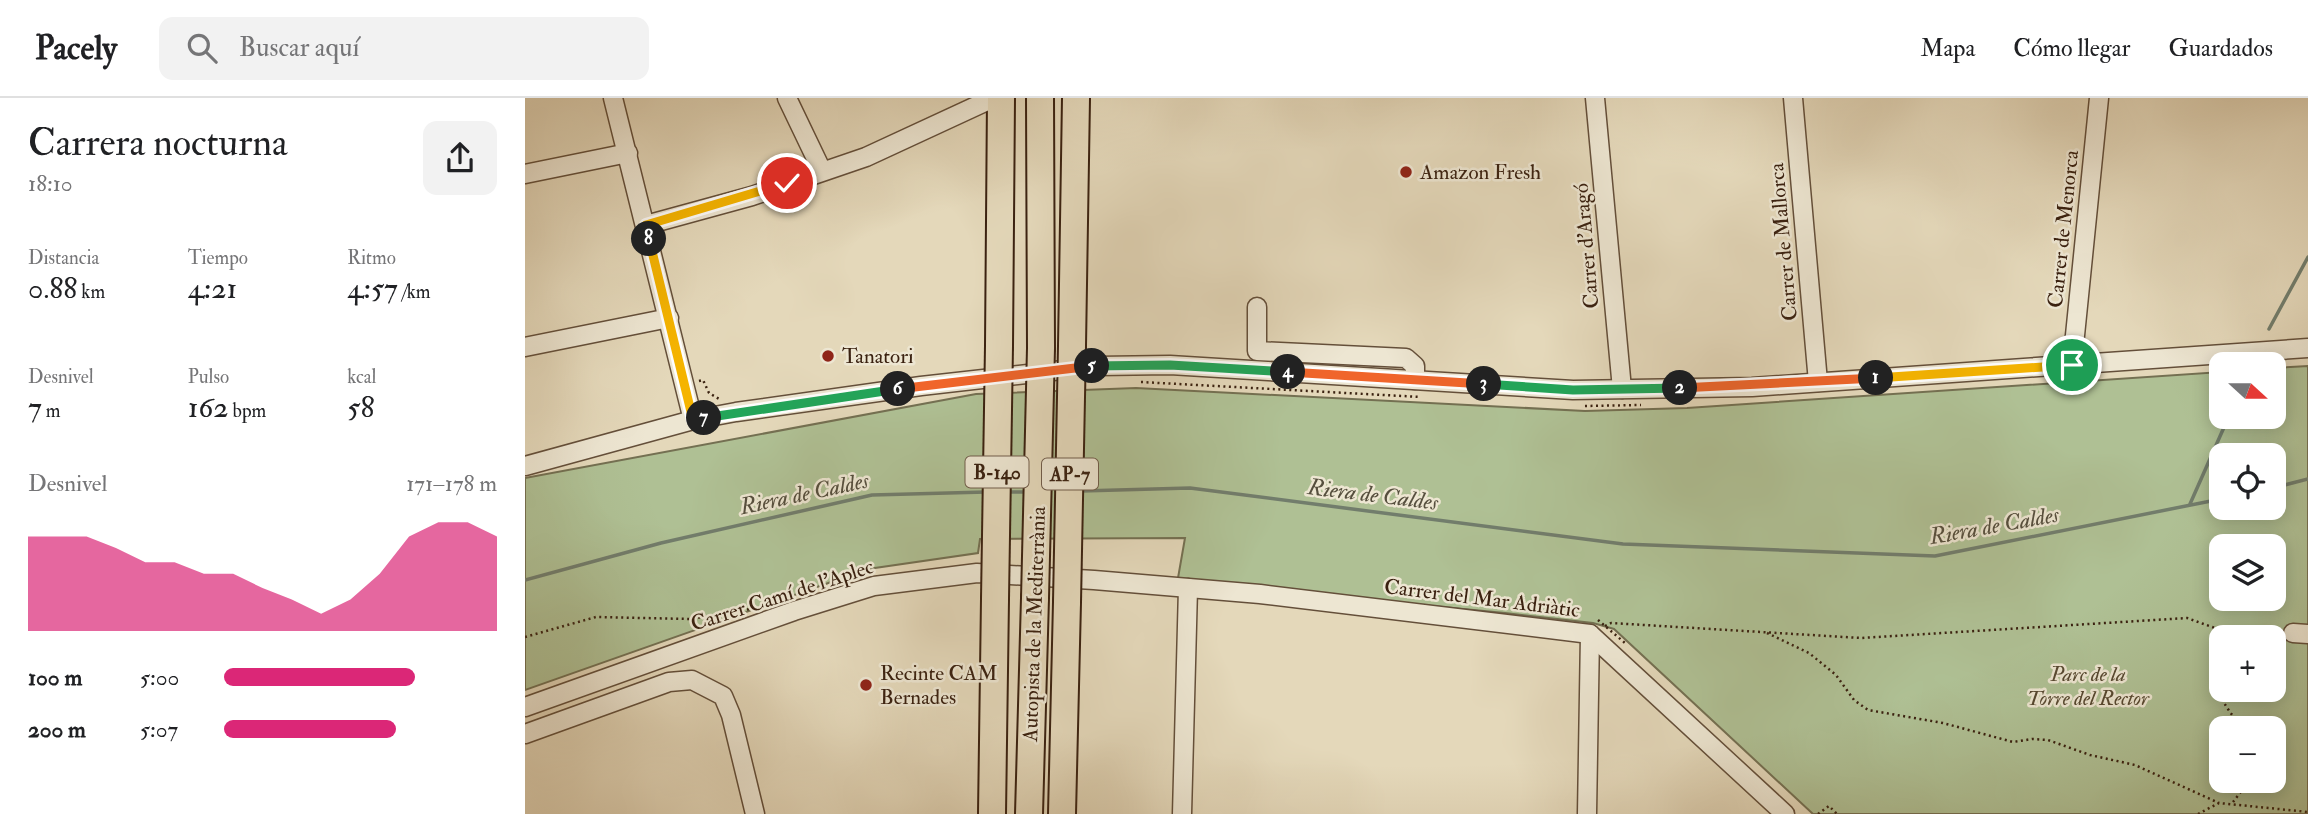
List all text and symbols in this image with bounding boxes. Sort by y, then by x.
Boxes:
search box [159,17,649,80]
text: Pacely [35,28,117,69]
icon: search [183,29,221,67]
text: Buscar aquí [239,32,359,64]
text: Mapa [1920,33,1975,64]
text: Cómo llegar [2013,33,2130,64]
text: Guardados [2168,33,2273,64]
text: Carrera nocturna [28,119,288,167]
button: share [423,121,497,195]
street label: Carrer de Menorca [2042,148,2085,309]
pin [757,153,817,213]
place label: Amazon Fresh [1419,159,1541,186]
street label: Carrer de Mallorca [1763,161,1804,322]
icon: check [768,164,806,202]
marker: Amazon Fresh [1398,164,1414,180]
text: 18:10 [28,169,73,198]
street label: Carrer d'Aragó [1568,182,1605,310]
pin: 8 [631,222,667,256]
text: 8 [644,226,653,250]
text: Distancia [28,246,99,270]
text: Tiempo [188,246,248,270]
text: Ritmo [347,246,396,270]
text: 0.88 [28,270,77,307]
text: 4:21 [188,270,237,307]
text: 4:57 [347,270,398,307]
text: km [77,280,105,304]
text: /km [398,280,431,304]
pin [2042,335,2102,395]
place label: Tanatori [842,343,914,370]
icon: arrive [2053,346,2091,384]
marker: Tanatori [820,348,836,364]
pin: 5 [1075,348,1109,384]
north arrow [2209,352,2285,429]
map controls [2209,352,2286,793]
text: 5 [1087,353,1096,377]
pin: 4 [1271,354,1305,390]
text: 4 [1282,359,1293,383]
pin: 1 [1859,360,1893,396]
text: Desnivel [28,365,94,389]
text: Pulso [188,365,229,389]
text: kcal [347,365,376,389]
text: 1 [1872,365,1879,389]
pin: 3 [1467,366,1501,402]
pin: 2 [1663,370,1697,406]
text: 3 [1480,371,1487,395]
pin: 6 [881,372,915,406]
text: 2 [1675,375,1684,399]
text: 6 [893,376,902,400]
text: 7 [28,389,42,426]
text: 162 [188,389,229,426]
text: 58 [347,389,375,426]
text: m [42,399,61,423]
text: bpm [229,399,266,423]
pin: 7 [687,400,721,436]
text: 7 [699,405,708,429]
button: locate [2209,443,2286,520]
road number: B-140 [965,456,1029,488]
road number: AP-7 [1042,458,1098,490]
water label: Riera de Caldes [736,466,872,521]
text: Desnivel [28,469,107,498]
text: 171–178 m [406,469,497,498]
water label: Riera de Caldes [1305,472,1440,517]
water label: Riera de Caldes [1926,500,2062,551]
street label: Autopista de la Mediterrània [1017,506,1052,743]
button: layers [2209,534,2286,611]
street label: Carrer Camí de l'Aplec [687,553,877,638]
street label: Carrer del Mar Adriàtic [1383,573,1582,624]
button: + [2209,625,2286,702]
place label: Recinte CAM Bernades [880,660,997,711]
park label: Parc de la Torre del Rector [2027,661,2150,712]
text: 100 m [28,663,82,692]
text: 5:00 [140,663,179,692]
marker: Recinte CAM Bernades [858,677,874,693]
text: 200 m [28,715,86,744]
text: 5:07 [140,715,178,744]
button: − [2209,716,2286,793]

